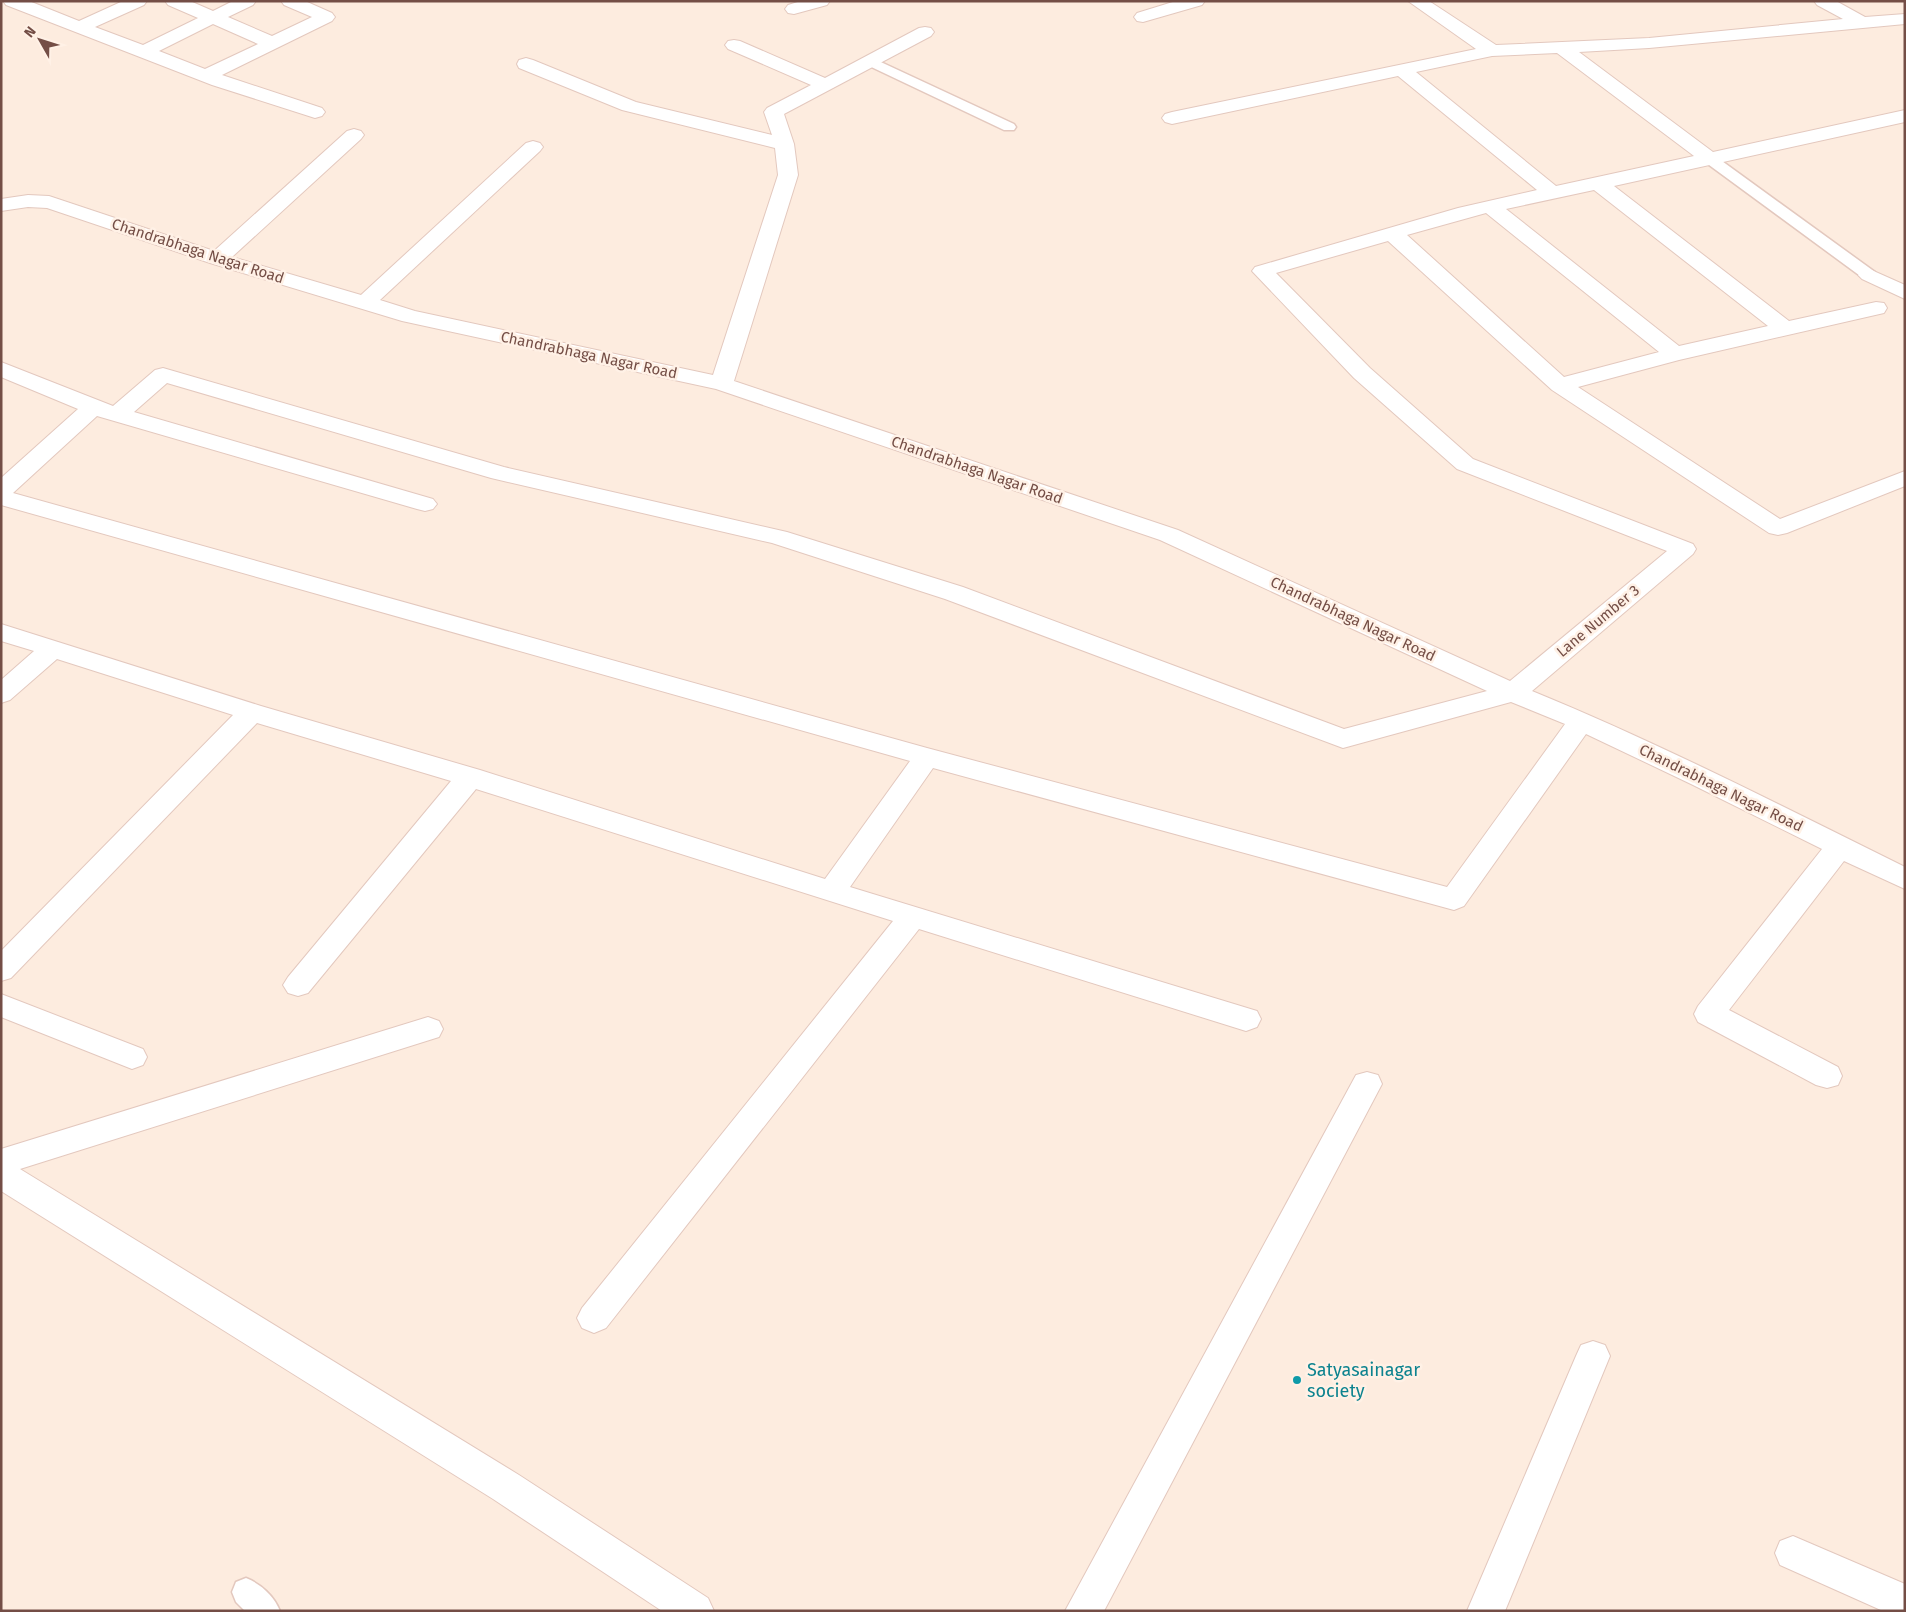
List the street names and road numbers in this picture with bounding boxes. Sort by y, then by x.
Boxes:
street label: Chandrabhaga Nagar Road [110,215,286,287]
street label: Chandrabhaga Nagar Road [499,327,679,383]
street label: Chandrabhaga Nagar Road [889,432,1065,508]
street label: Chandrabhaga Nagar Road [1268,573,1438,665]
street label: Lane Number 3 [1553,581,1643,661]
street label: Chandrabhaga Nagar Road [1636,740,1806,836]

